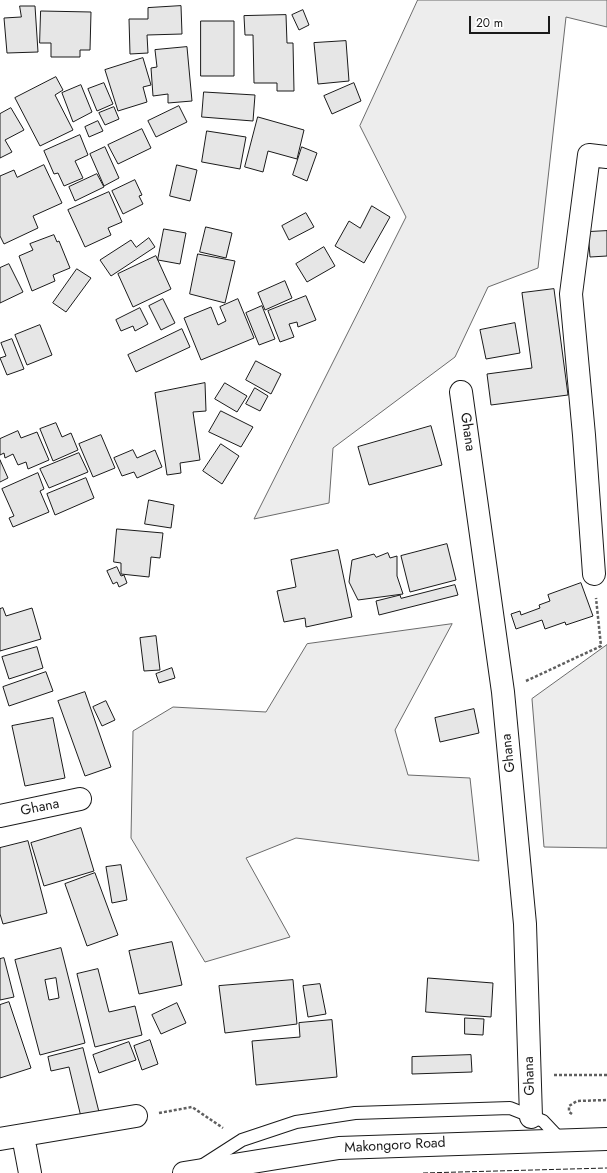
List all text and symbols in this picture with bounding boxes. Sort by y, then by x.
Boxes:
scale bar [471,8,552,34]
text: 20 m [476,14,503,32]
street label: Ghana [456,412,478,452]
street label: Ghana [499,733,519,773]
street label: Ghana [19,796,61,820]
street label: Ghana [521,1056,539,1096]
street label: Makongoro Road [344,1135,446,1157]

